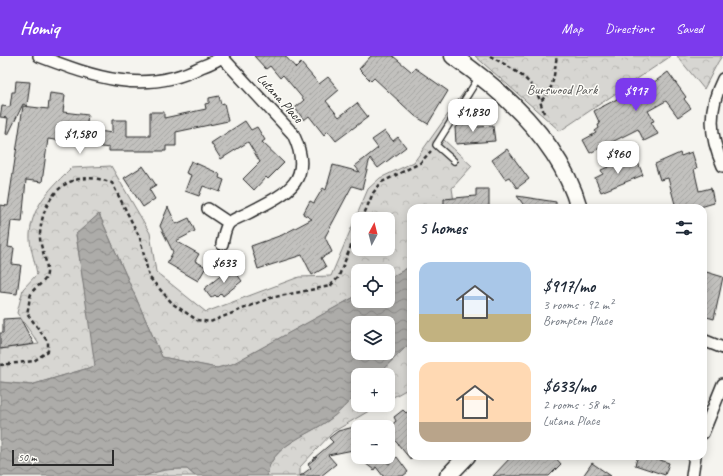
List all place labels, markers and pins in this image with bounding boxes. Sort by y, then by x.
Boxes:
pin: $917 [612,78,660,112]
pin: $1,830 [440,99,506,133]
pin: $1,580 [47,121,113,155]
pin: $960 [594,141,642,175]
pin: $633 [200,250,248,284]

